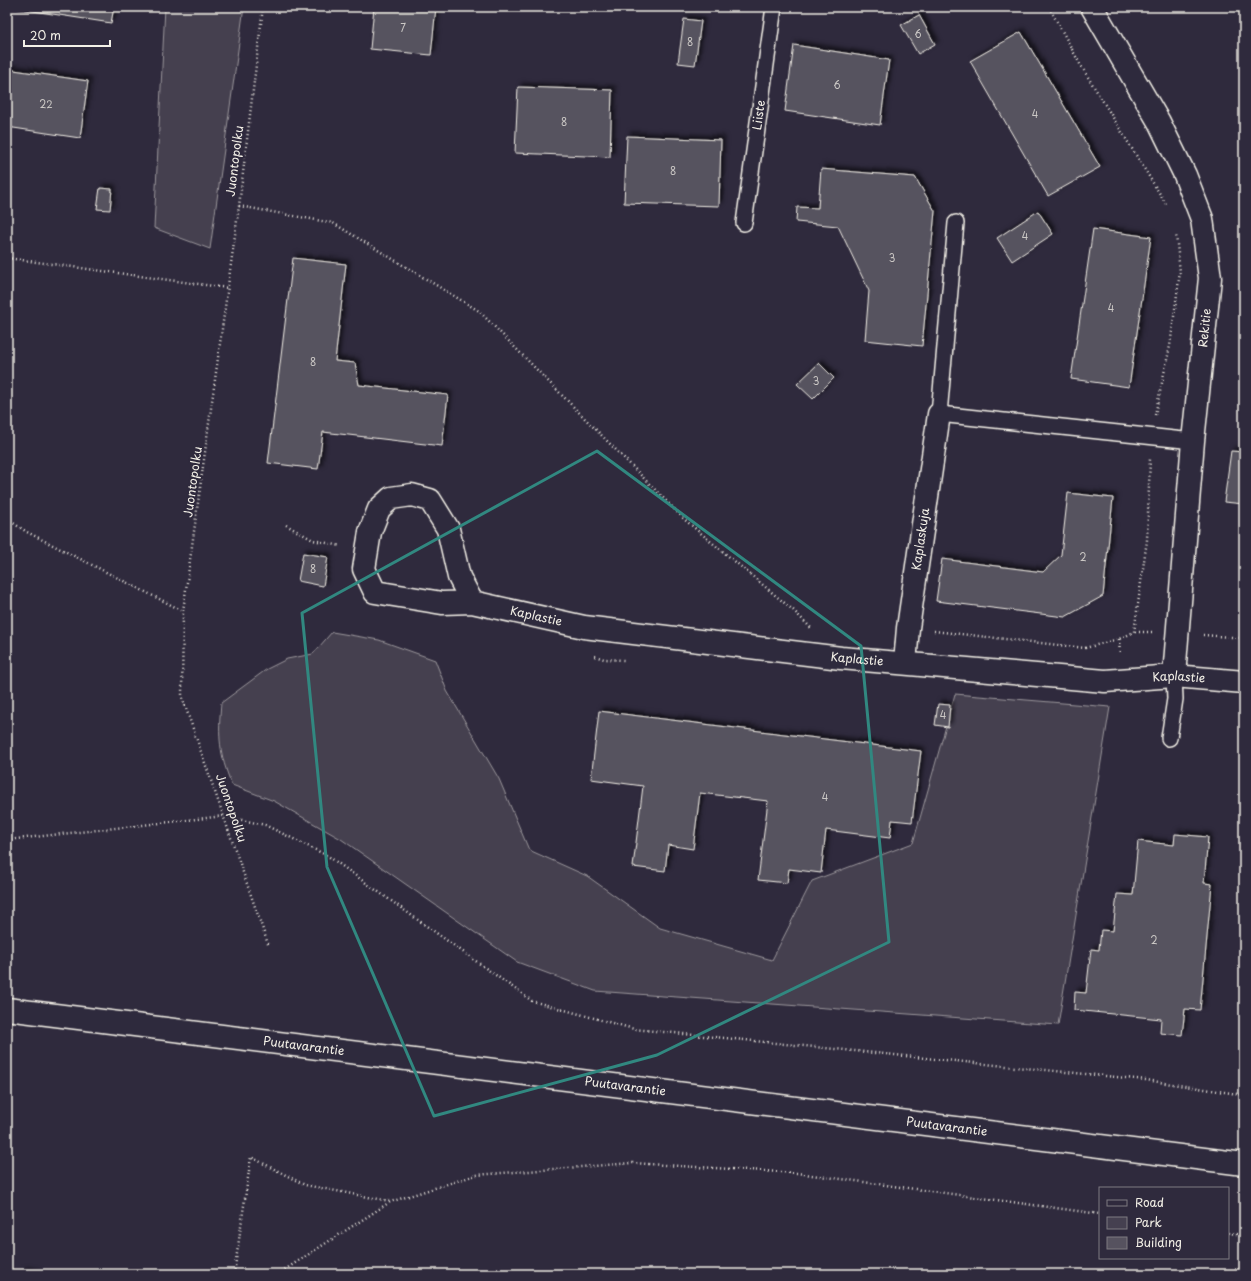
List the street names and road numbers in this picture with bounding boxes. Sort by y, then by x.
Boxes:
street label: Liiste [747,99,769,131]
street label: Juontopolku [221,124,247,197]
street label: Rekitie [1193,308,1215,348]
street label: Juontopolku [178,445,206,519]
street label: Kaplaskuja [906,506,933,571]
street label: Kaplastie [509,601,564,630]
street label: Kaplastie [830,647,884,670]
street label: Kaplastie [1152,666,1206,687]
street label: Juontopolku [212,771,252,844]
street label: Puutavarantie [262,1031,345,1059]
street label: Puutavarantie [584,1071,667,1099]
street label: Puutavarantie [905,1112,988,1140]

